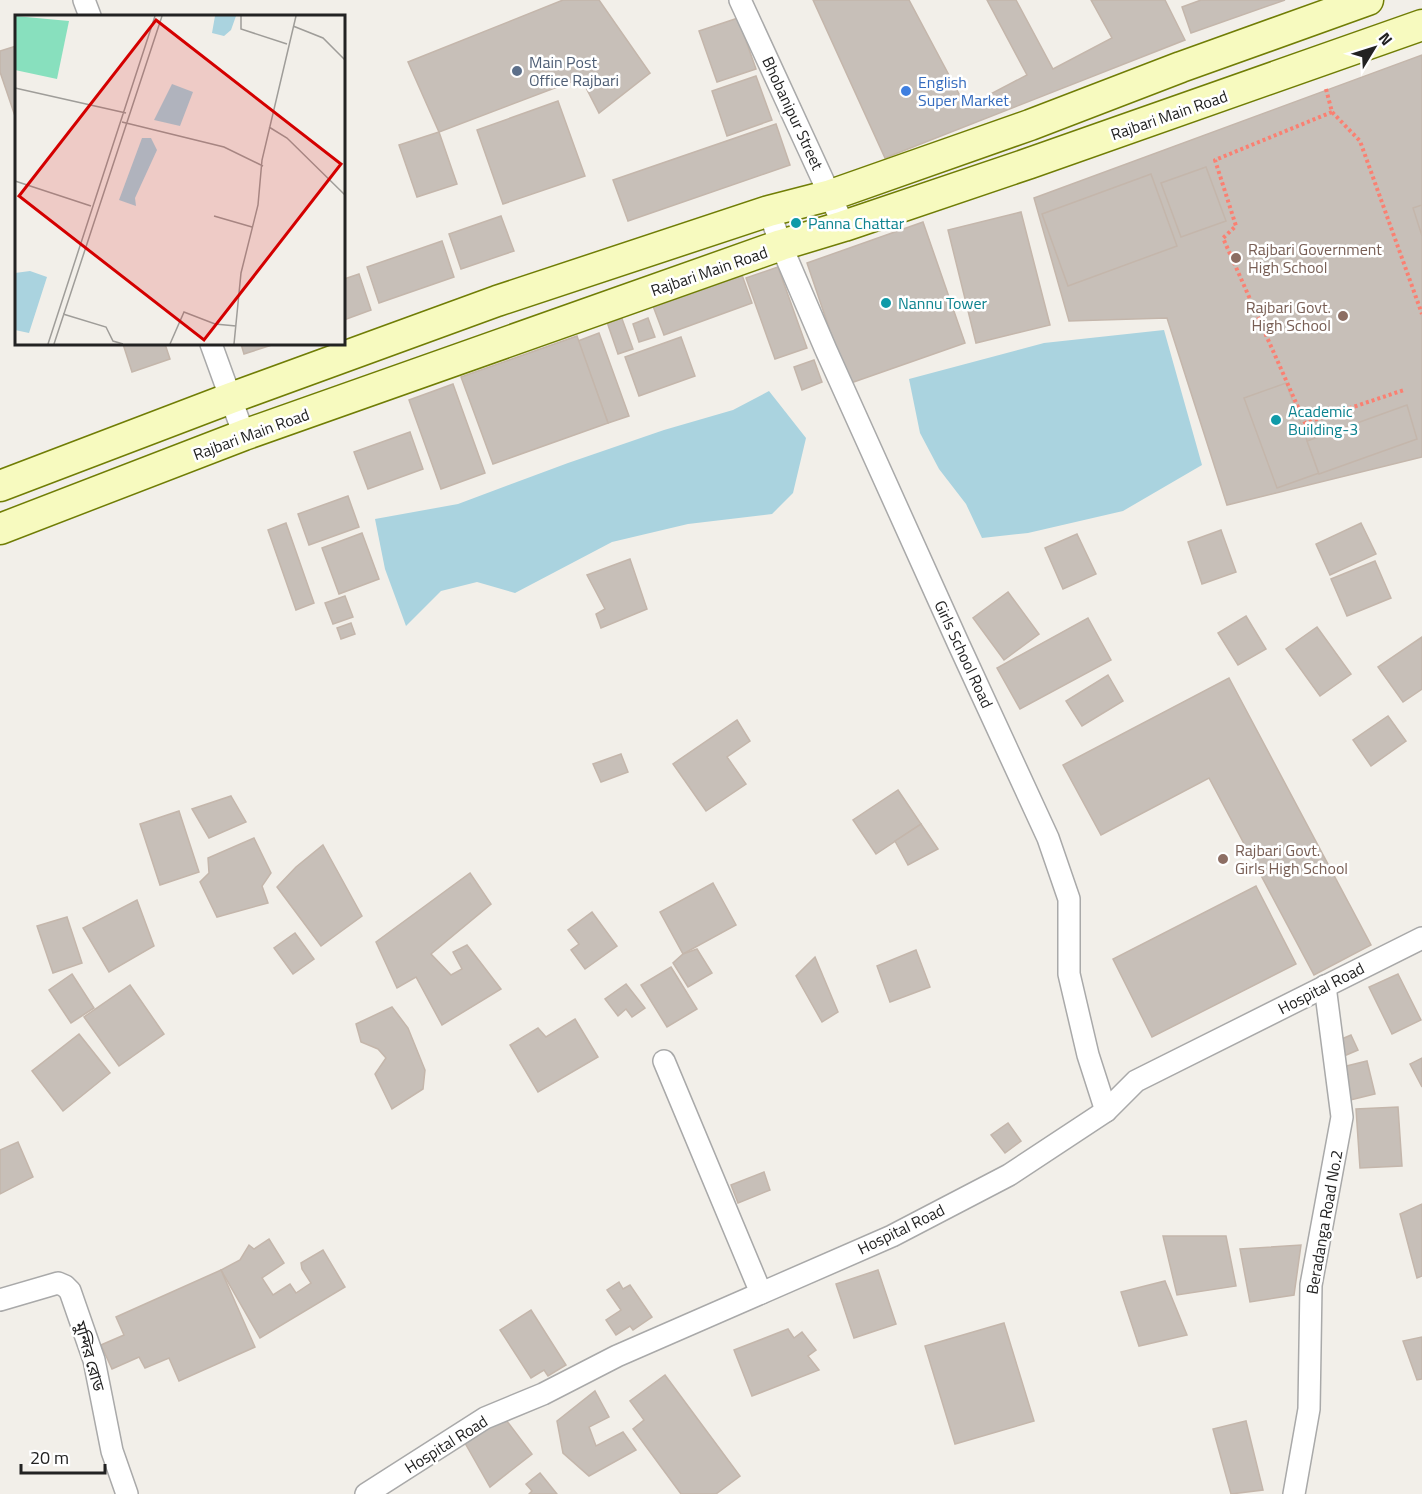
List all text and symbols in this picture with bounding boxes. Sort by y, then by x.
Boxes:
inset map [15,15,345,345]
north arrow [1344,18,1404,78]
text: N [1373,27,1399,51]
place label: Main Post Office Rajbari [529,50,619,92]
street label: Bhobanipur Street [756,52,830,174]
marker: Main Post Office Rajbari [510,64,524,78]
place label: English Super Market [918,70,1009,112]
marker: English Super Market [899,84,913,98]
street label: Rajbari Main Road [1107,84,1231,146]
place label: Panna Chattar [808,211,905,235]
marker: Panna Chattar [789,216,803,230]
place label: Rajbari Government High School [1248,237,1382,279]
street label: Rajbari Main Road [647,240,771,302]
marker: Rajbari Government High School [1229,251,1243,265]
place label: Nannu Tower [898,291,988,315]
place label: Rajbari Govt. High School [1246,295,1331,337]
marker: Nannu Tower [879,296,893,310]
marker: Rajbari Govt. High School [1336,309,1350,323]
place label: Academic Building-3 [1288,399,1358,441]
street label: Rajbari Main Road [190,402,312,466]
marker: Academic Building-3 [1269,413,1283,427]
street label: Girls School Road [928,596,1000,712]
place label: Rajbari Govt. Girls High School [1235,838,1348,880]
marker: Rajbari Govt. Girls High School [1216,852,1230,866]
street label: Hospital Road [1274,956,1368,1020]
street label: Beradanga Road No.2 [1299,1148,1349,1296]
street label: Hospital Road [853,1198,949,1260]
street label: মুন্দির রোড [68,1317,112,1394]
street label: Hospital Road [400,1409,492,1479]
scale bar [21,1437,105,1475]
text: 20 m [30,1444,69,1471]

